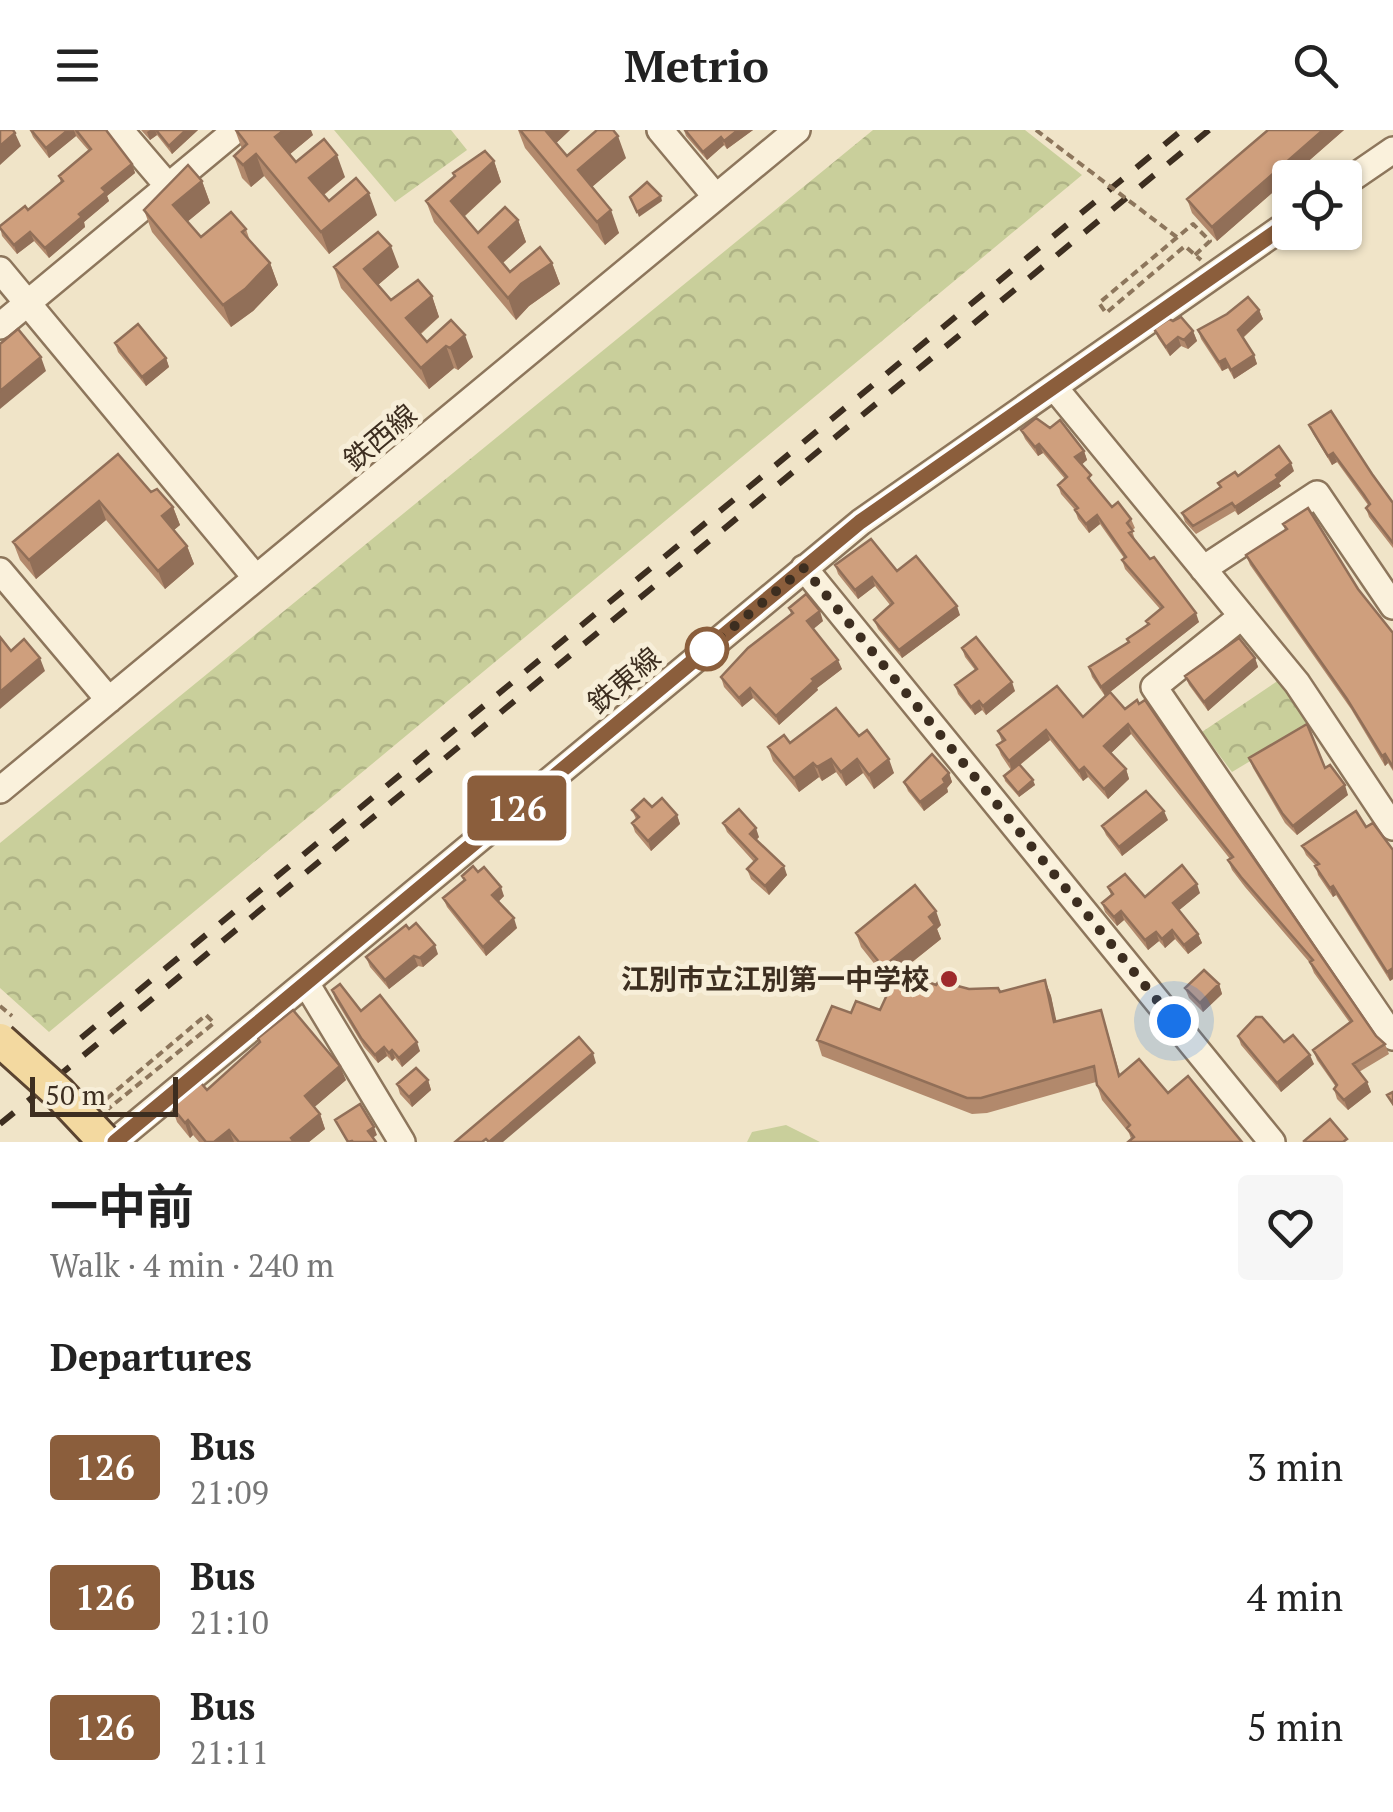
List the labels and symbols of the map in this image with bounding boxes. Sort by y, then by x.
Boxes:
street label: 鉄西線 [336,395,424,478]
unlabelled marker [686,628,728,670]
street label: 鉄東線 [580,638,668,721]
line badge: 126 [460,776,574,840]
place label: 江別市立江別第一中学校 [621,960,929,997]
marker: 江別市立江別第一中学校 [938,968,960,990]
your location [1149,996,1199,1046]
scale bar [30,1072,178,1116]

